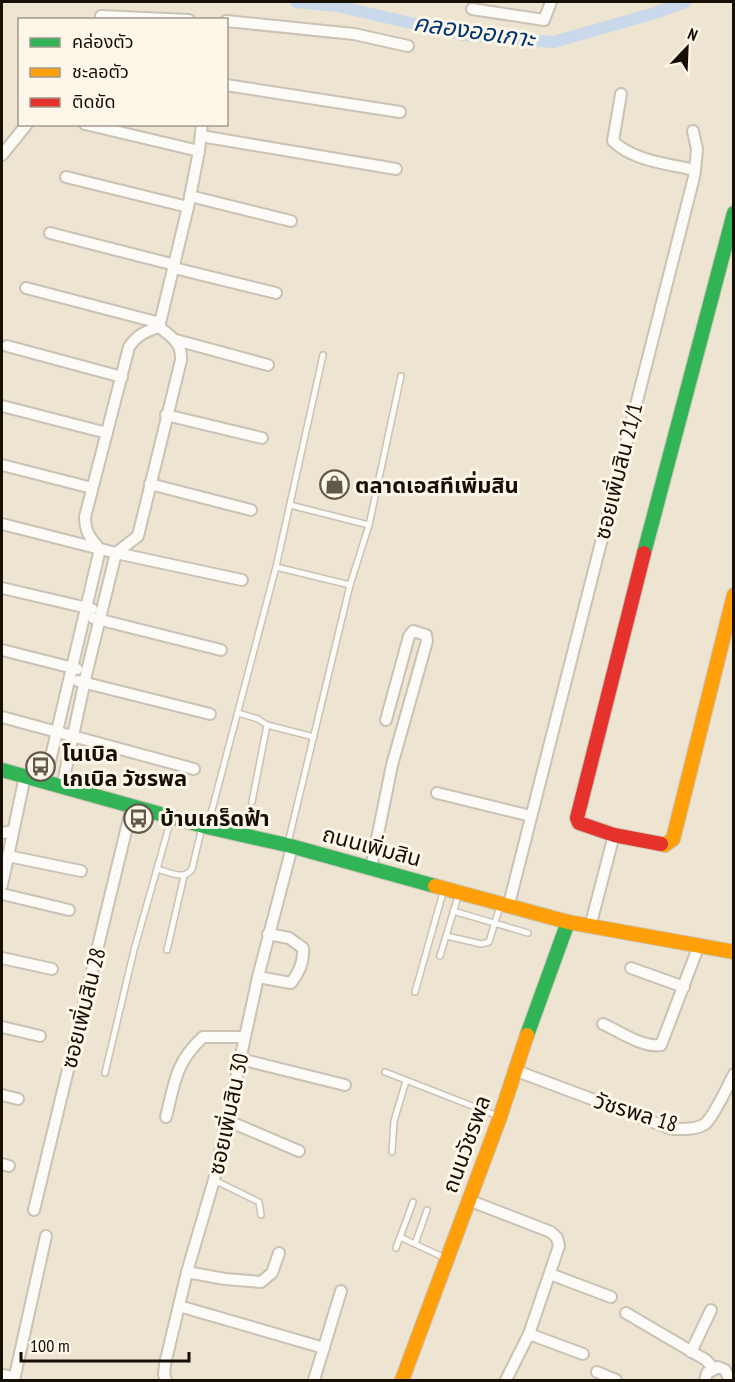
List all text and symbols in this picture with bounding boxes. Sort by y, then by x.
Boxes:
water label: คลองออเกาะ [412,7,538,55]
legend [18,18,228,126]
north arrow [657,18,717,78]
text: N [685,23,701,45]
text: คล่องตัว [72,30,134,53]
text: ชะลอตัว [72,60,129,83]
text: ติดขัด [72,90,115,113]
street label: ซอยเพิ่มสิน 21/1 [588,400,648,542]
shop icon: ตลาดเอสทีเพิ่มสิน [318,469,350,501]
place label: ตลาดเอสทีเพิ่มสิน [355,471,519,499]
place label: โนเบิล เกเบิล วัชรพล [62,739,187,792]
bus stop icon: โนเบิล เกเบิล วัชรพล [25,750,57,782]
bus stop icon: บ้านเกร็ดฟ้า [123,802,155,834]
place label: บ้านเกร็ดฟ้า [160,804,270,832]
street label: ถนนเพิ่มสิน [320,819,424,873]
street label: ซอยเพิ่มสิน 28 [54,945,112,1071]
street label: ซอยเพิ่มสิน 30 [201,1051,255,1177]
street label: วัชรพล 18 [591,1086,681,1138]
street label: ถนนวัชรพล [435,1091,497,1197]
scale bar [21,1325,189,1363]
text: 100 m [30,1334,70,1357]

